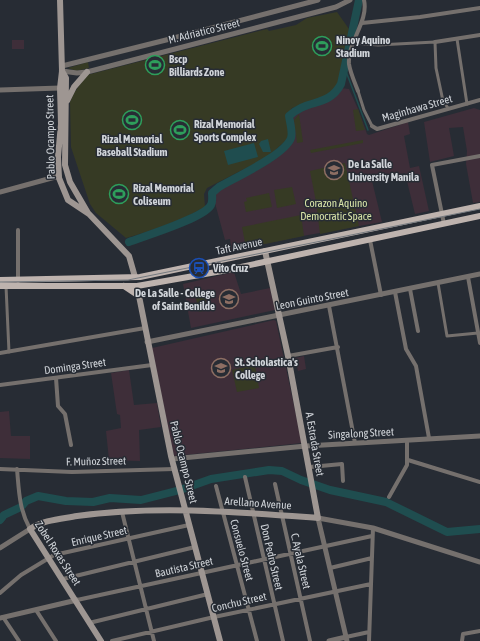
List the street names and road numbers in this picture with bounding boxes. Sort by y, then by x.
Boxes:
street label: M. Adriatico Street [167,16,241,46]
street label: Maginhawa Street [380,92,454,124]
street label: Pablo Ocampo Street [43,95,57,179]
street label: Taft Avenue [215,235,263,257]
street label: Leon Guinto Street [274,286,350,312]
street label: Dominga Street [43,356,107,376]
street label: A. Estrada Street [303,411,327,477]
street label: Pablo Ocampo Street [168,420,200,504]
street label: Singalong Street [328,425,394,441]
street label: F. Muñoz Street [66,454,126,468]
street label: Arellano Avenue [224,495,292,511]
street label: Consuelo Street [228,518,256,582]
street label: Zobel Roxas Street [33,519,83,587]
street label: Don Pedro Street [259,523,285,591]
street label: Enrique Street [70,524,128,548]
street label: C. Ayala Street [289,532,313,590]
street label: Bautista Street [154,555,214,579]
street label: Conchu Street [210,590,268,614]

